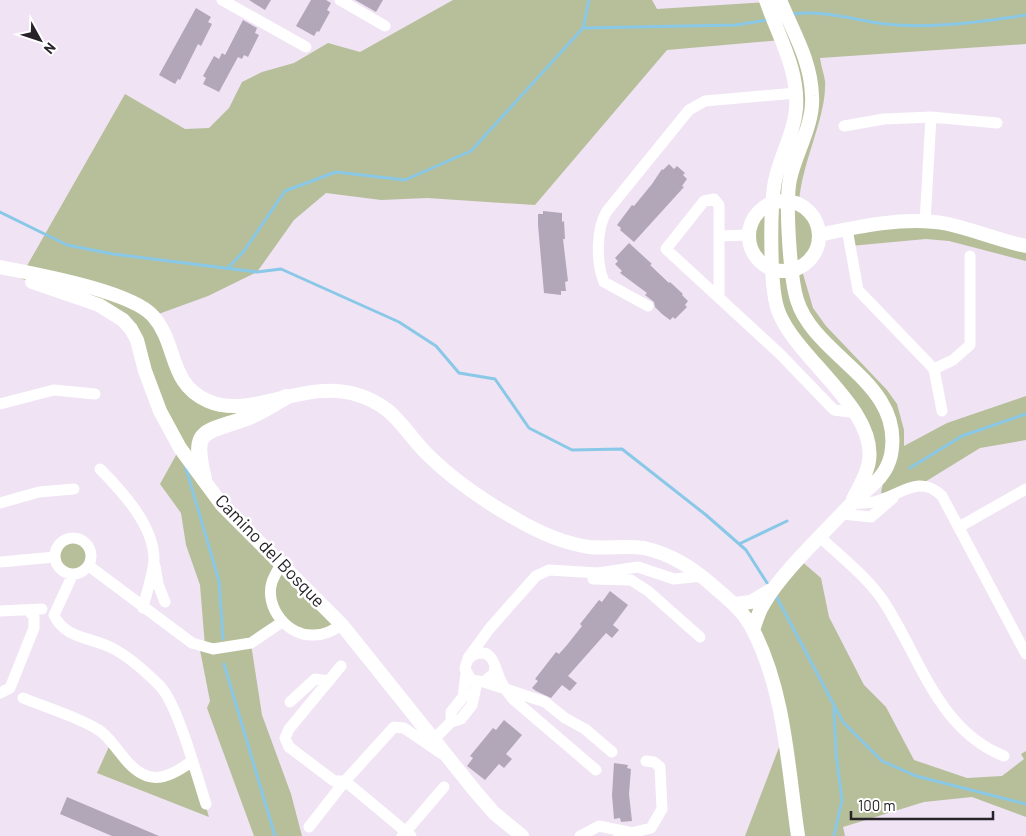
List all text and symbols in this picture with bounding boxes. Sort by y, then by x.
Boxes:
north arrow [15,15,65,65]
text: N [41,40,60,58]
street label: Camino del Bosque [211,489,330,611]
scale bar [851,788,994,820]
text: 100 m [858,796,896,814]

